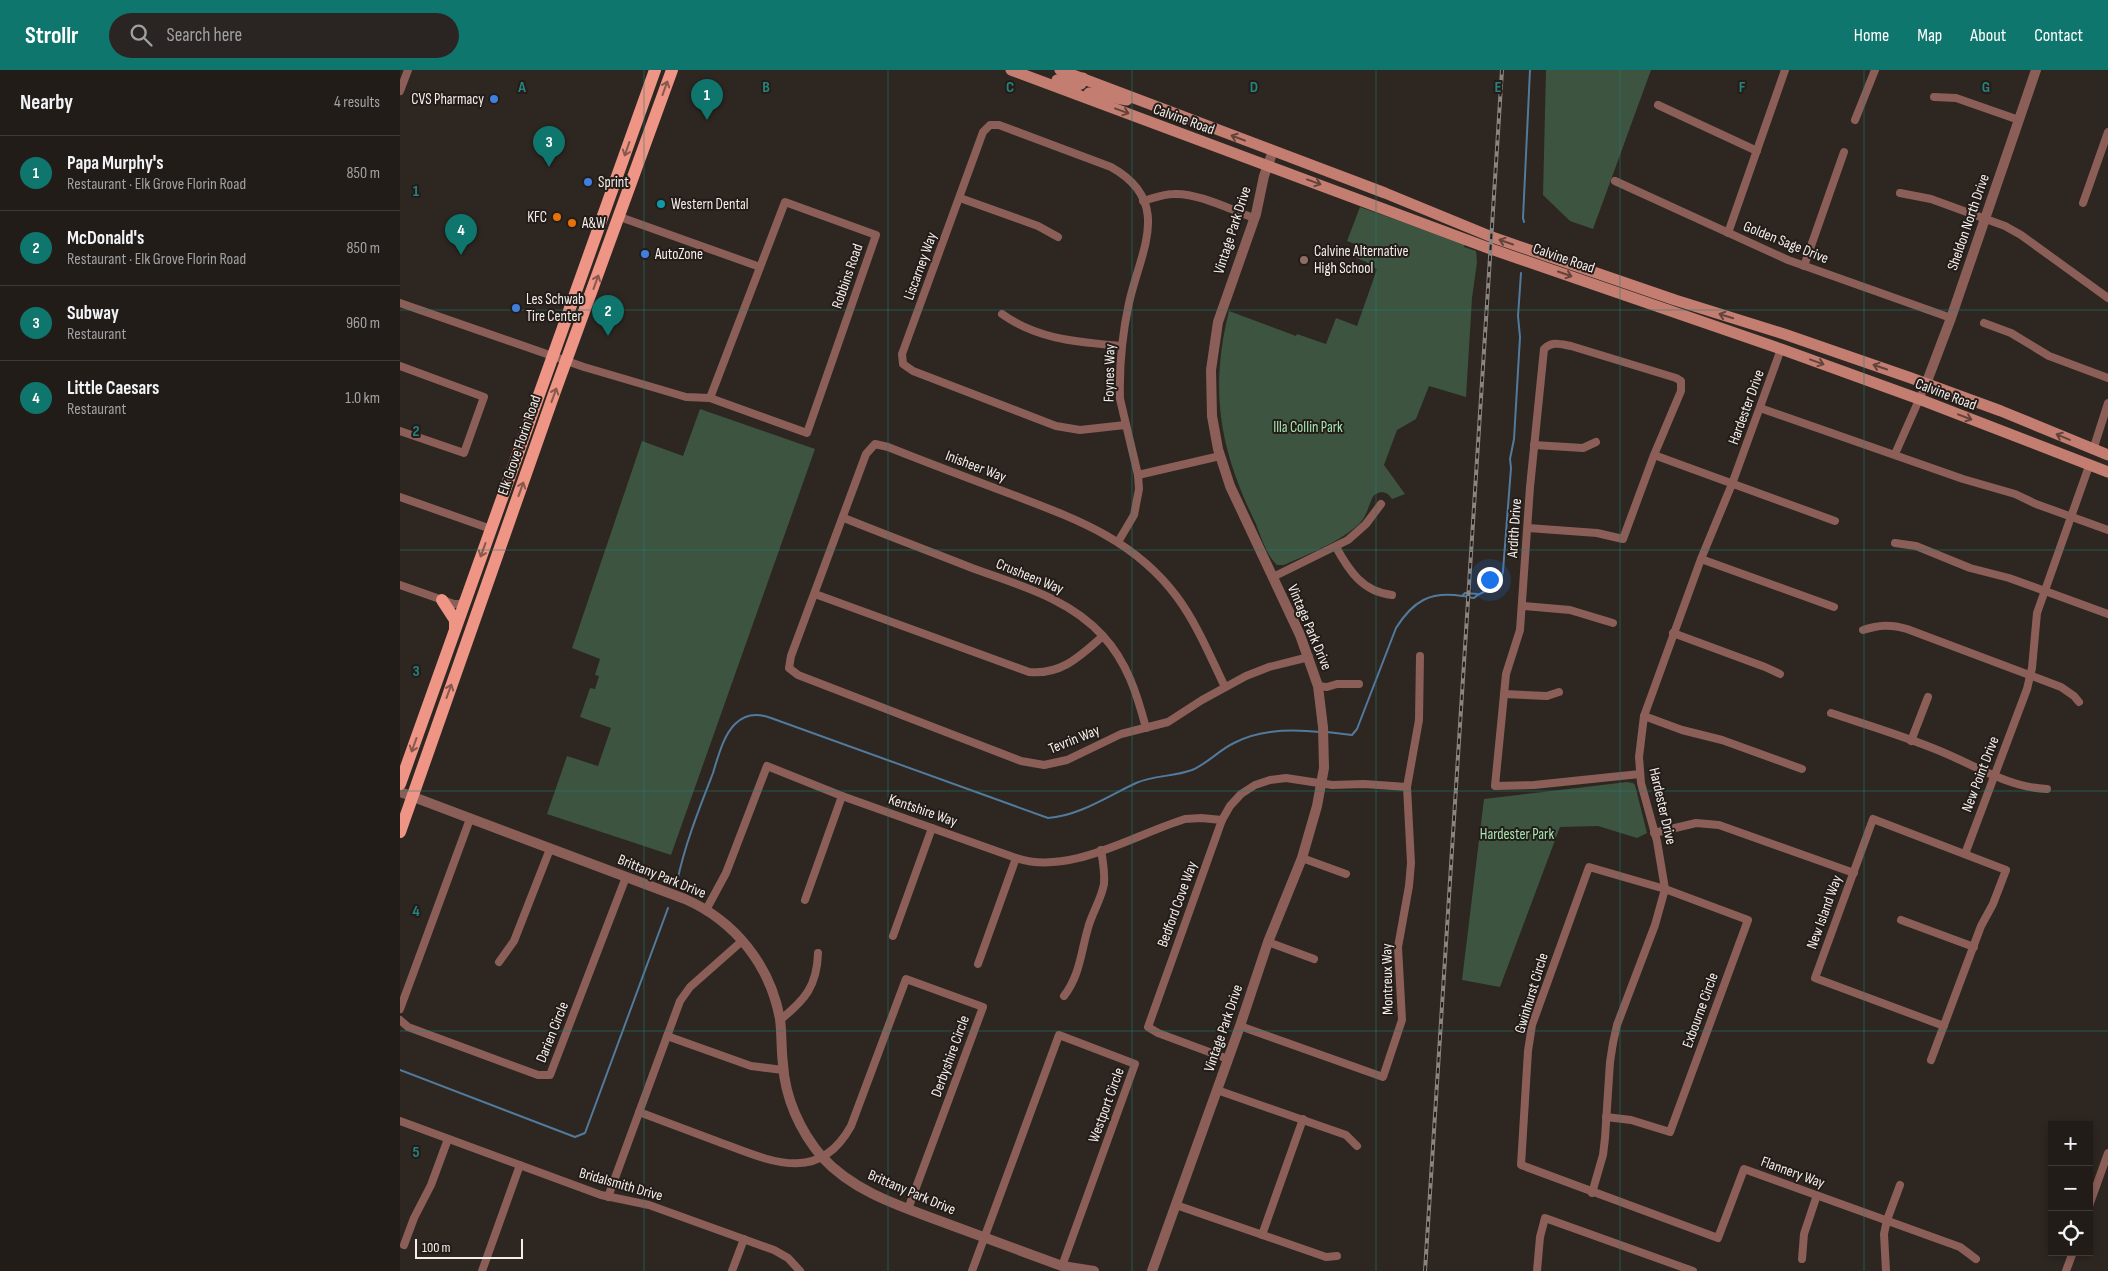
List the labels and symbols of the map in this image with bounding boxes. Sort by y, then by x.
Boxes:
text: A [517,78,526,97]
text: B [762,78,770,97]
text: C [1006,78,1014,97]
text: D [1250,78,1258,97]
text: E [1495,78,1502,97]
text: F [1739,78,1746,97]
text: G [1982,78,1990,97]
pin: 1 [691,79,723,120]
one-way arrow [661,81,670,96]
place label: CVS Pharmacy [411,90,484,109]
marker: CVS Pharmacy [488,93,500,105]
street label: Calvine Road [1151,100,1217,139]
one-way arrow [1114,107,1129,117]
pin: 3 [533,126,565,167]
one-way arrow [1230,133,1246,142]
one-way arrow [622,141,631,156]
street label: Sheldon North Drive [1943,171,1994,273]
place label: Sprint [598,173,629,192]
marker: Sprint [582,176,594,188]
one-way arrow [1306,179,1321,188]
text: 1 [413,182,420,201]
street label: Vintage Park Drive [1209,184,1256,276]
place label: Western Dental [671,195,749,214]
marker: Western Dental [655,198,667,210]
place label: KFC [527,208,547,227]
marker: KFC [551,211,563,223]
pin: 4 [445,214,477,255]
place label: A&W [581,214,606,233]
marker: A&W [566,217,578,229]
street label: Golden Sage Drive [1740,217,1831,268]
street label: Liscarney Way [899,229,942,303]
one-way arrow [1499,237,1514,246]
street label: Calvine Road [1530,239,1597,278]
street label: Robbins Road [828,241,867,311]
place label: Calvine Alternative High School [1314,242,1409,278]
place label: AutoZone [654,245,703,264]
marker: AutoZone [639,248,651,260]
marker: Calvine Alternative High School [1298,254,1310,266]
one-way arrow [1557,270,1572,279]
one-way arrow [592,275,601,290]
place label: Les Schwab Tire Center [526,290,584,326]
pin: 2 [592,295,624,336]
marker: Les Schwab Tire Center [510,302,522,314]
one-way arrow [1719,311,1734,320]
street label: Foynes Way [1099,343,1120,402]
one-way arrow [1809,358,1824,367]
one-way arrow [1872,362,1888,372]
street label: Hardester Drive [1724,367,1769,447]
street label: Calvine Road [1913,374,1979,415]
one-way arrow [550,388,559,404]
street label: Elk Grove Florin Road [493,393,545,498]
one-way arrow [1956,413,1972,422]
park label: Illa Collin Park [1273,418,1343,437]
text: 2 [412,422,420,441]
one-way arrow [2056,432,2071,442]
street label: Inisheer Way [943,446,1009,487]
one-way arrow [517,481,526,497]
street label: Ardith Drive [1503,498,1526,559]
one-way arrow [478,542,488,558]
street label: Crusheen Way [993,554,1067,599]
your location [1477,567,1503,593]
street label: Vintage Park Drive [1283,582,1336,673]
text: 3 [412,662,420,681]
one-way arrow [444,683,454,699]
street label: Tevrin Way [1046,721,1103,758]
street label: New Point Drive [1957,734,2004,815]
one-way arrow [409,737,418,753]
street label: Hardester Drive [1644,766,1681,846]
street label: Kentshire Way [886,790,960,831]
park label: Hardester Park [1480,825,1554,844]
street label: Brittany Park Drive [615,850,709,903]
street label: Bedford Cove Way [1153,858,1202,950]
street label: New Island Way [1802,872,1847,952]
text: 4 [412,902,420,921]
street label: Montreux Way [1377,943,1398,1015]
street label: Gwinhurst Circle [1510,951,1553,1036]
street label: Exbourne Circle [1678,970,1723,1050]
street label: Vintage Park Drive [1200,982,1247,1074]
street label: Darien Circle [532,999,573,1065]
street label: Derbyshire Circle [927,1013,974,1100]
street label: Westport Circle [1084,1065,1129,1145]
text: 5 [412,1143,420,1162]
street label: Flannery Way [1758,1152,1828,1193]
street label: Bridalsmith Drive [577,1164,665,1205]
street label: Brittany Park Drive [865,1165,959,1220]
scale bar [415,1236,522,1259]

